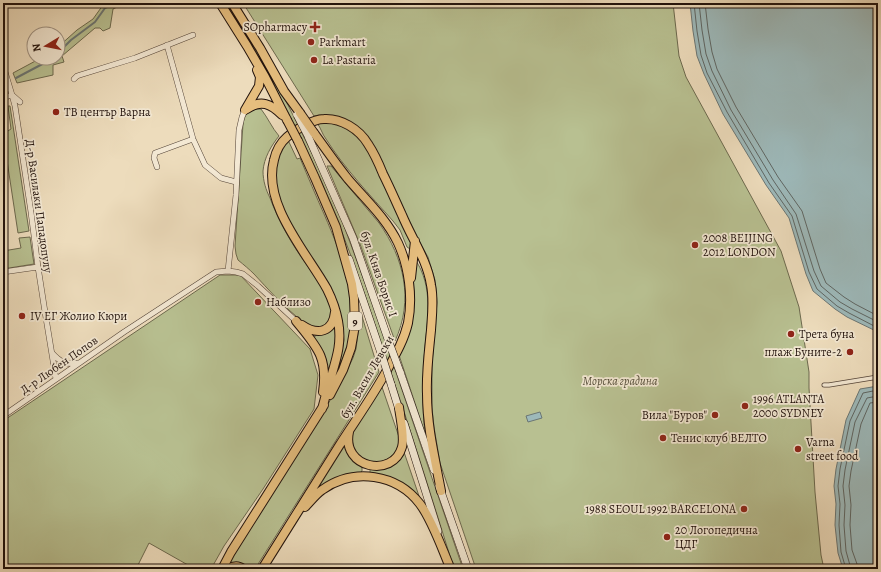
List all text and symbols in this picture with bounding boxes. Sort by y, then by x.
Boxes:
place label: SOpharmacy [243,19,308,35]
marker: SOpharmacy [310,22,320,32]
north arrow [26,26,66,66]
place label: Parkmart [319,34,366,50]
marker: Parkmart [306,37,316,47]
text: N [29,42,45,53]
place label: La Pastaria [322,52,376,68]
marker: La Pastaria [309,55,319,65]
place label: ТВ център Варна [64,104,151,120]
marker: ТВ център Варна [51,107,61,117]
street label: Д-р Василаки Пападопулу [22,138,56,274]
street label: бул. Княз Борис I [357,229,401,319]
place label: 2008 BEIJING 2012 LONDON [703,230,776,260]
marker: 2008 BEIJING 2012 LONDON [690,240,700,250]
place label: Наблизо [266,294,311,310]
marker: Наблизо [253,297,263,307]
place label: IV ЕГ Жолио Кюри [30,308,127,324]
marker: IV ЕГ Жолио Кюри [17,311,27,321]
road number: 9 [348,312,362,330]
place label: Трета буна [799,326,855,342]
marker: Трета буна [786,329,796,339]
street label: Д-р Любен Попов [17,332,101,398]
street label: бул. Васил Левски [337,332,397,422]
place label: плаж Буните-2 [765,344,842,360]
marker: плаж Буните-2 [845,347,855,357]
park label: Морска градина [583,373,658,389]
place label: 1996 ATLANTA 2000 SYDNEY [753,391,825,421]
marker: 1996 ATLANTA 2000 SYDNEY [740,401,750,411]
place label: Вила "Буров" [642,407,707,423]
marker: Вила "Буров" [710,410,720,420]
place label: Тенис клуб ВЕЛТО [671,430,767,446]
marker: Тенис клуб ВЕЛТО [658,433,668,443]
place label: Varna street food [805,434,859,464]
marker: Varna street food [793,444,803,454]
place label: 1988 SEOUL 1992 BARCELONA [585,501,737,517]
marker: 1988 SEOUL 1992 BARCELONA [739,504,749,514]
place label: 20 Логопедична ЦДГ [675,522,758,552]
marker: 20 Логопедична ЦДГ [662,532,672,542]

